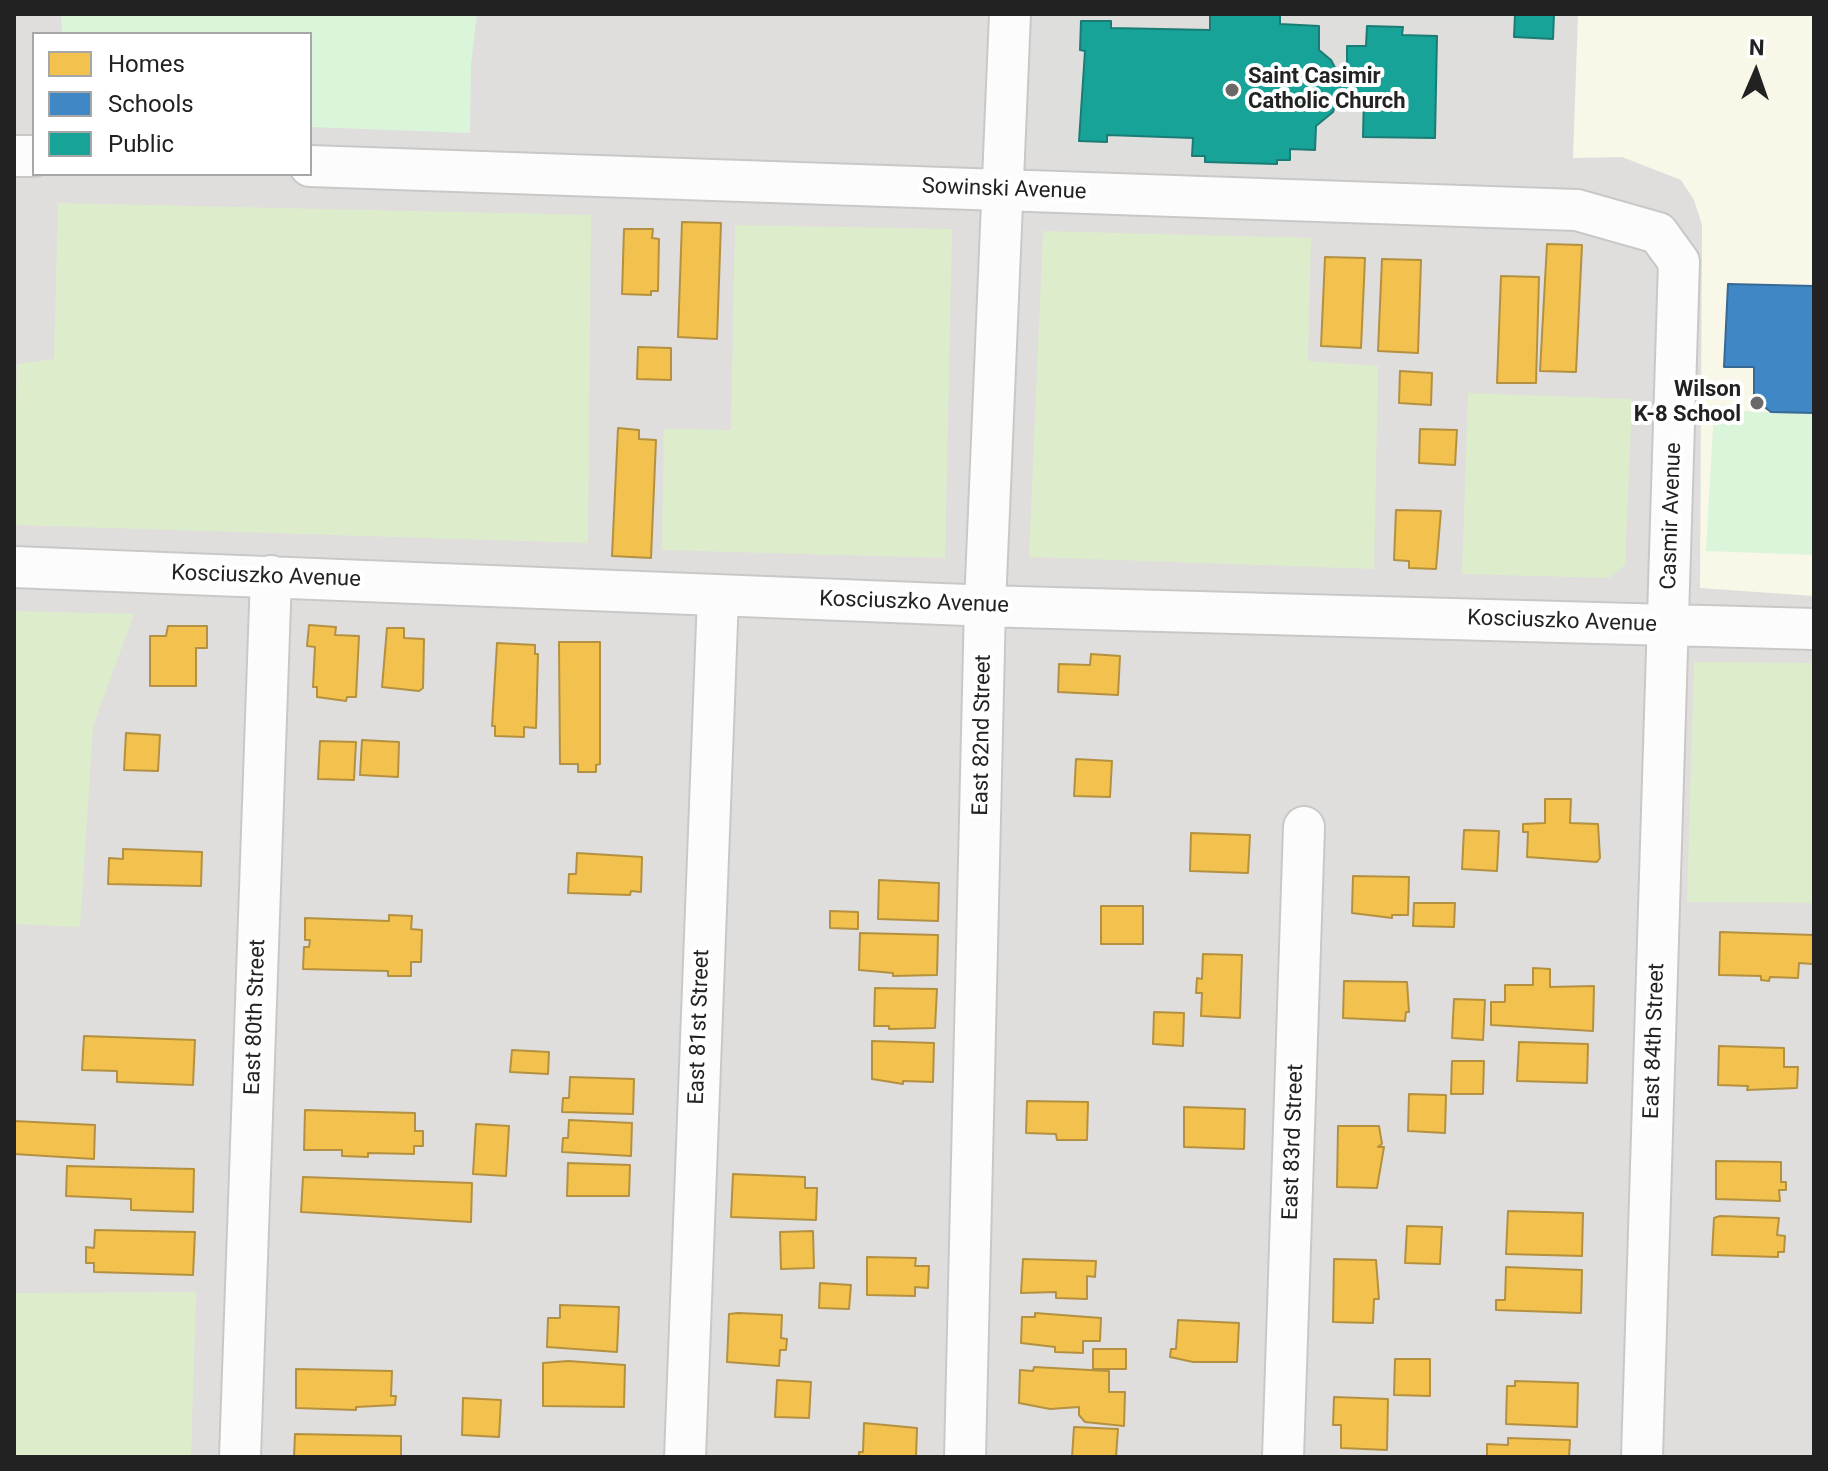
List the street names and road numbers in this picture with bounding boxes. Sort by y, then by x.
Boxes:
street label: Sowinski Avenue [921,174,1087,206]
street label: Casmir Avenue [1656,442,1688,590]
street label: Kosciuszko Avenue [171,560,361,594]
street label: Kosciuszko Avenue [819,586,1009,620]
street label: Kosciuszko Avenue [1467,605,1657,639]
street label: East 82nd Street [968,654,998,816]
street label: East 80th Street [240,939,272,1095]
street label: East 81st Street [684,949,716,1105]
street label: East 84th Street [1639,963,1671,1119]
street label: East 83rd Street [1278,1063,1310,1221]

